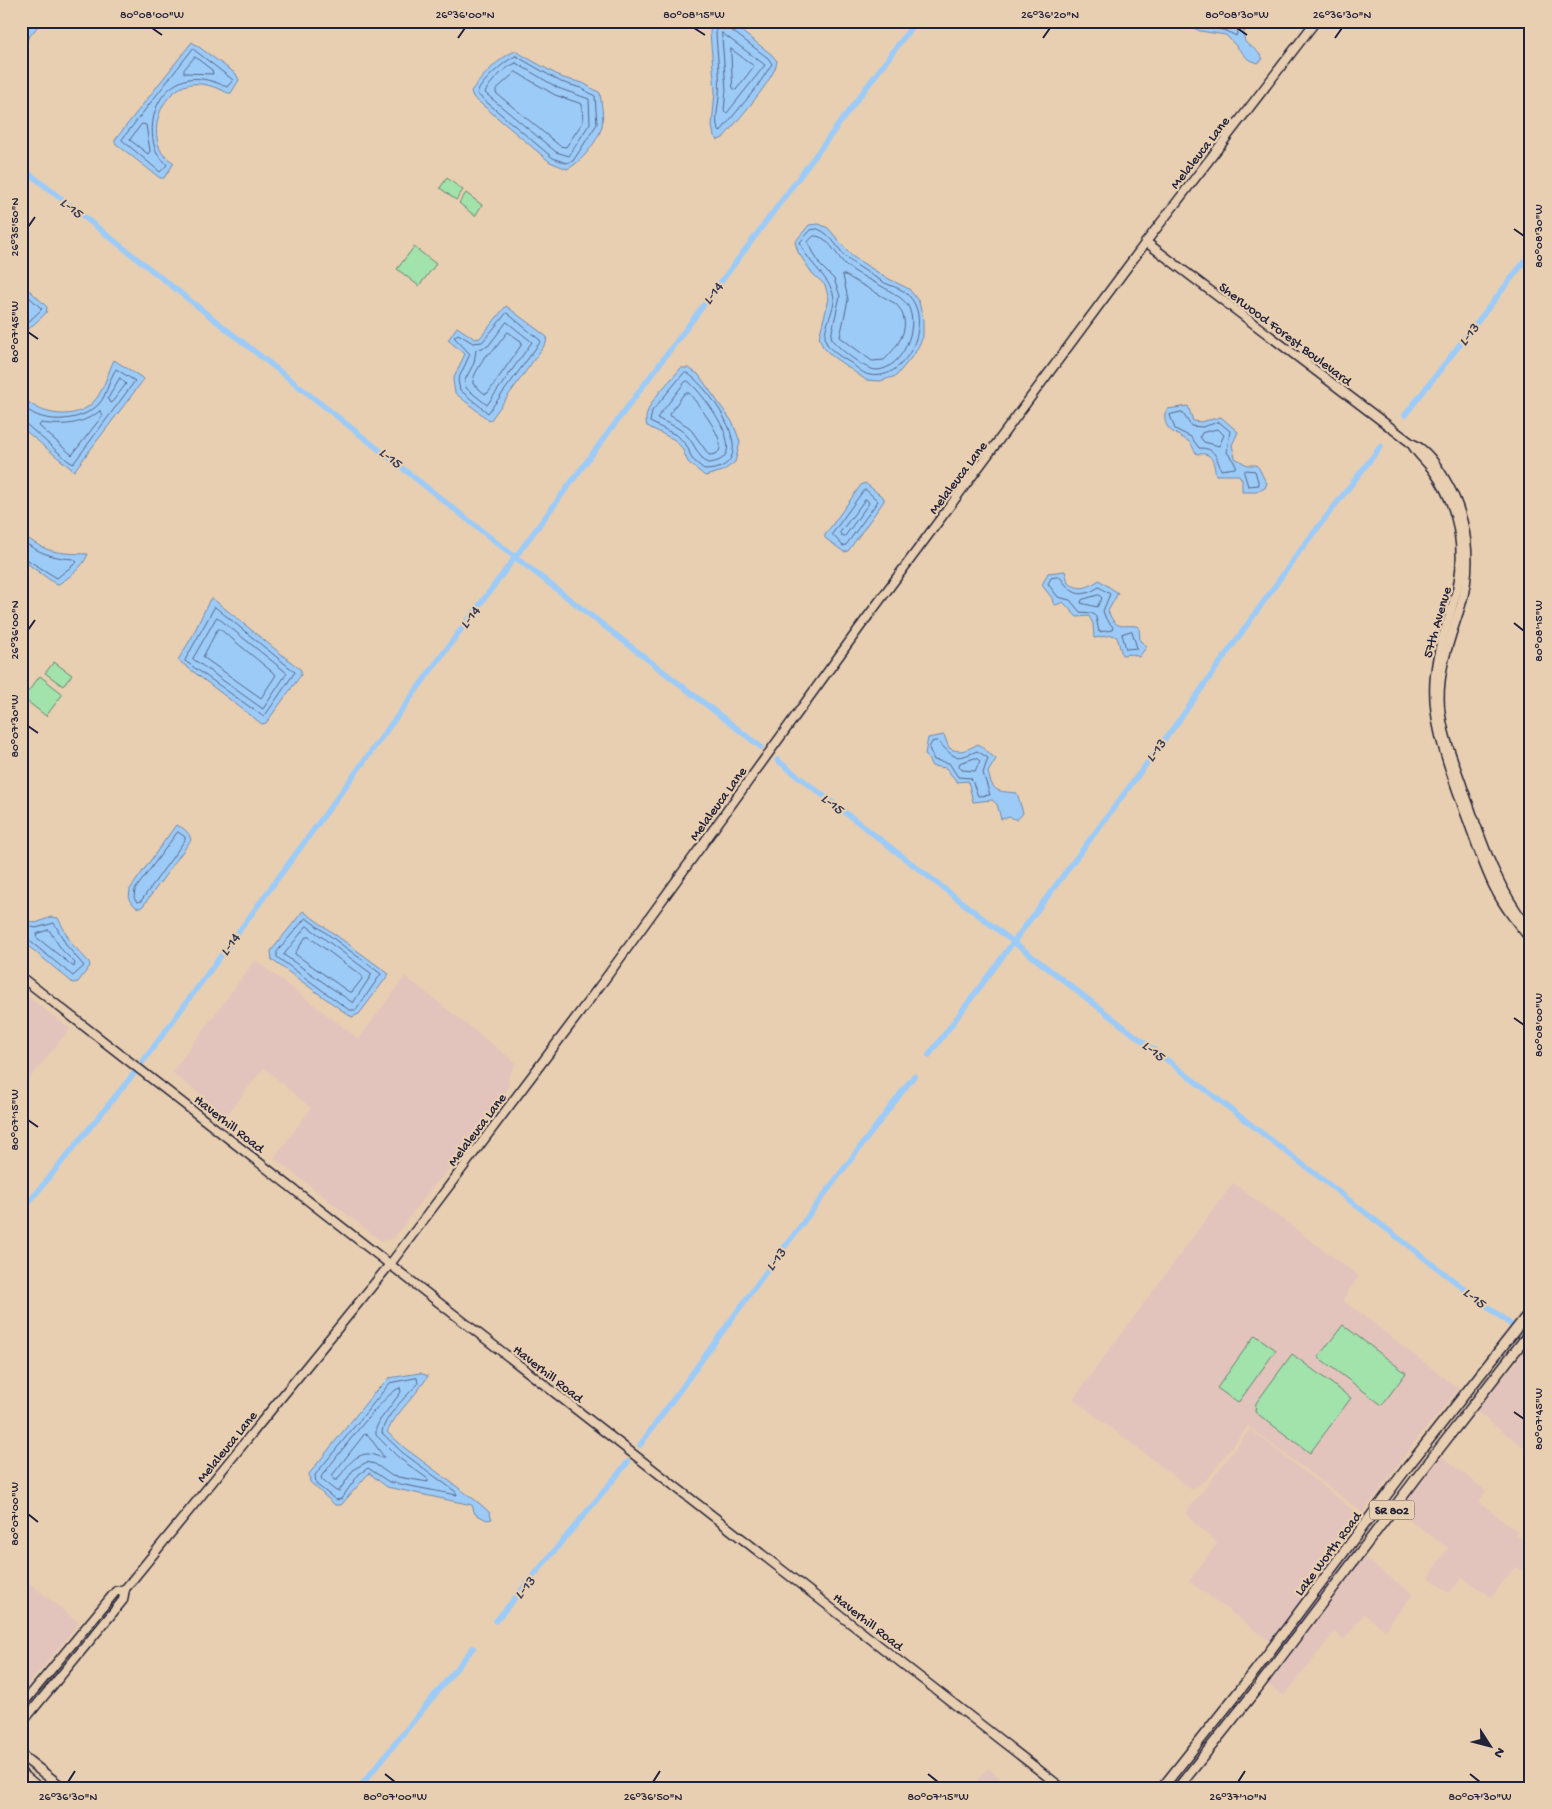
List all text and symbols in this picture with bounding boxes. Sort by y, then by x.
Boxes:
text: 80°08'00"W [120,9,184,23]
text: 26°36'00"N [435,9,495,23]
text: 80°08'15"W [663,9,725,23]
text: 26°36'20"N [1021,9,1079,23]
text: 80°08'30"W [1205,9,1269,23]
text: 26°36'30"N [1313,9,1371,23]
street label: Melaleuca Lane [1167,113,1235,193]
water label: L-15 [56,194,87,224]
text: 26°35'50"N [9,197,23,256]
text: 80°08'30"W [1533,204,1547,268]
water label: L-14 [699,279,728,309]
street label: Sherwood Forest Boulevard [1215,279,1356,392]
text: 80°07'45"W [9,301,23,363]
water label: L-13 [1455,320,1484,350]
street label: Melaleuca Lane [926,438,993,518]
water label: L-15 [375,444,406,474]
street label: 57th Avenue [1420,584,1457,660]
text: 26°36'00"N [9,600,23,660]
text: 80°08'15"W [1533,600,1547,662]
water label: L-14 [456,603,485,633]
text: 80°07'30"W [9,694,23,758]
water label: L-13 [1142,736,1171,766]
street label: Melaleuca Lane [686,764,752,845]
water label: L-15 [817,790,848,820]
water label: L-14 [216,930,245,960]
text: 80°08'00"W [1533,993,1547,1057]
water label: L-15 [1138,1037,1169,1067]
text: 80°07'15"W [9,1089,23,1151]
street label: Melaleuca Lane [445,1090,512,1170]
street label: Haverhill Road [190,1092,268,1159]
water label: L-13 [762,1245,791,1275]
water label: L-15 [1459,1284,1490,1314]
street label: Haverhill Road [509,1342,587,1409]
text: 80°07'45"W [1533,1388,1547,1450]
street label: Melaleuca Lane [194,1408,263,1487]
text: 80°07'00"W [9,1482,23,1546]
road number: SR 802 [1370,1500,1414,1520]
street label: Lake Worth Road [1292,1508,1367,1600]
water label: L-13 [511,1573,540,1603]
street label: Haverhill Road [829,1590,907,1657]
north arrow [1464,1722,1514,1772]
text: N [1489,1743,1508,1761]
text: 26°36'30"N [39,1791,97,1805]
text: 80°07'00"W [363,1791,427,1805]
text: 26°36'50"N [624,1791,682,1805]
text: 80°07'15"W [907,1791,969,1805]
text: 26°37'10"N [1209,1791,1267,1805]
text: 80°07'30"W [1448,1791,1512,1805]

